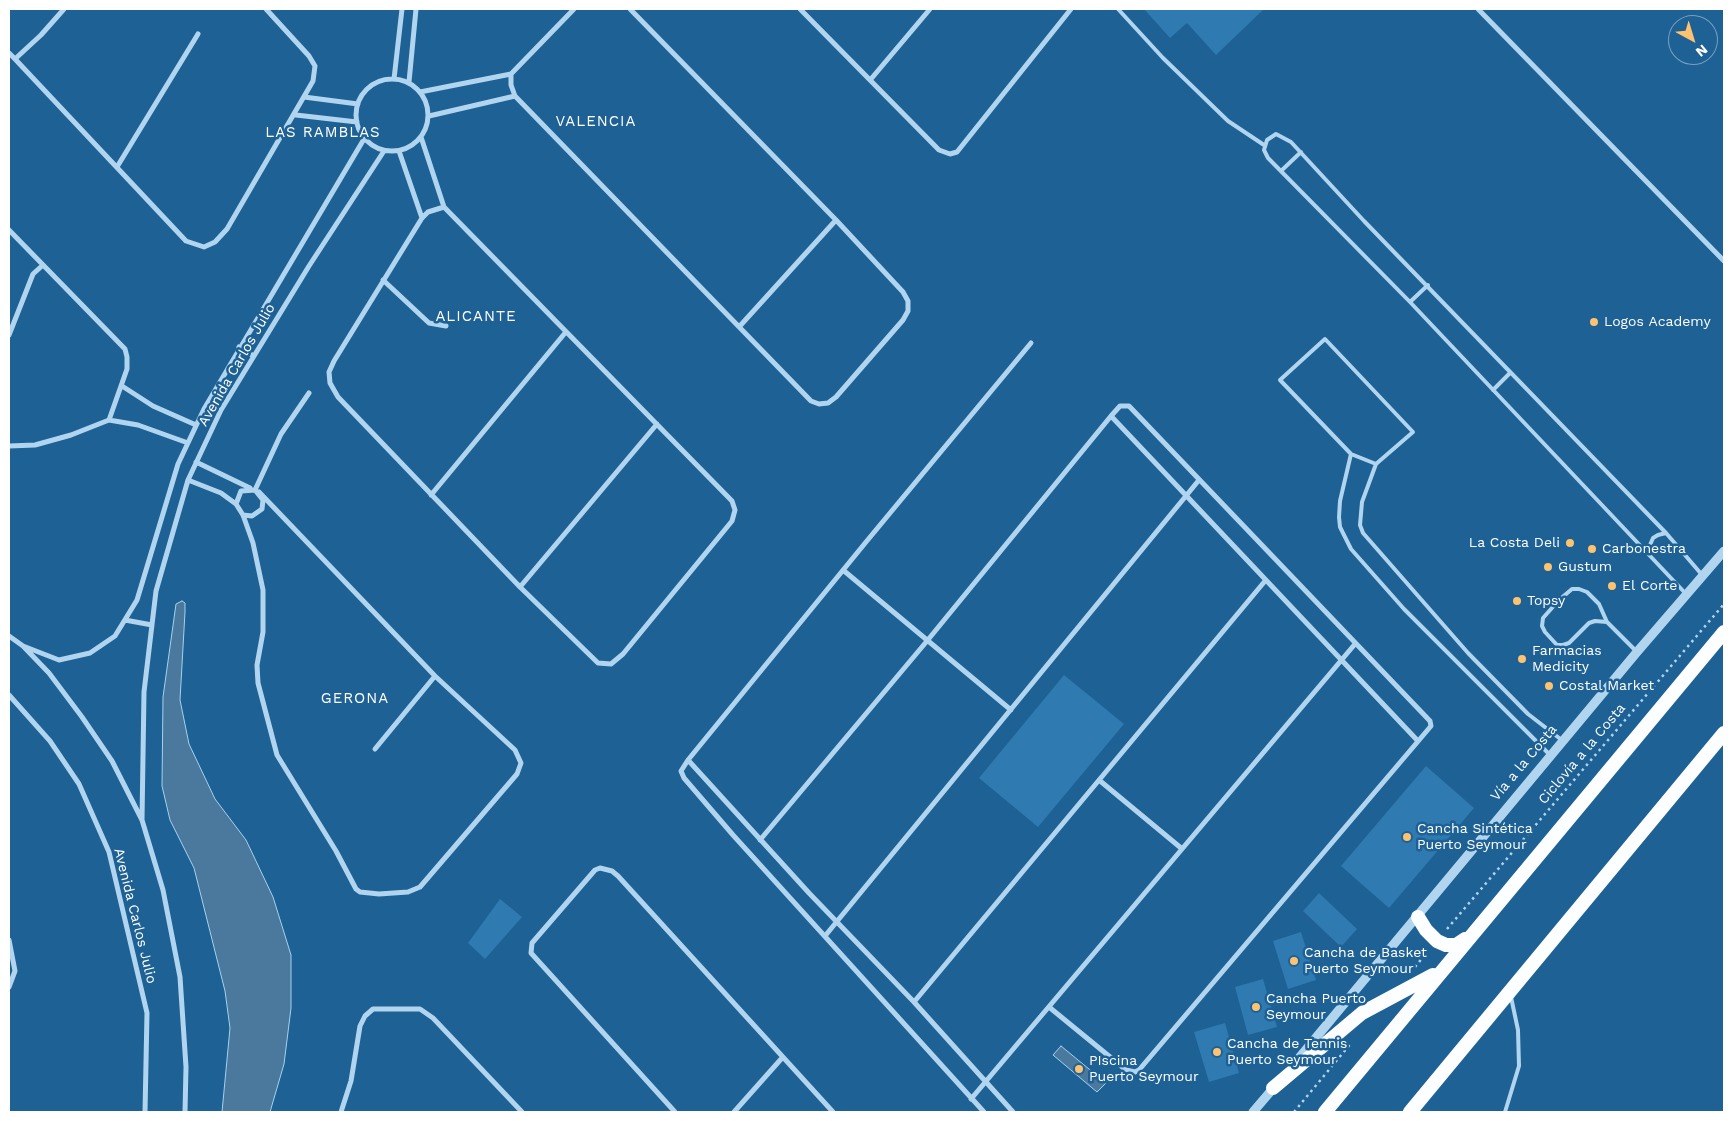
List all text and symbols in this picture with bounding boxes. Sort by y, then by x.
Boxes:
north arrow [1668,15,1718,65]
text: N [1693,41,1711,60]
district label: VALENCIA [555,113,637,131]
district label: LAS RAMBLAS [264,124,382,142]
street label: Avenida Carlos Julio [195,301,279,429]
district label: ALICANTE [434,308,518,326]
place label: Logos Academy [1604,314,1711,330]
marker: Logos Academy [1588,316,1600,328]
place label: La Costa Deli [1469,535,1560,551]
marker: La Costa Deli [1564,537,1576,549]
place label: Carbonestra [1602,541,1686,557]
marker: Carbonestra [1586,543,1598,555]
place label: Gustum [1558,559,1612,575]
marker: Gustum [1542,561,1554,573]
place label: El Corte [1622,578,1677,594]
marker: El Corte [1606,580,1618,592]
place label: Topsy [1527,593,1565,609]
marker: Topsy [1511,595,1523,607]
place label: Farmacias Medicity [1532,643,1602,676]
marker: Farmacias Medicity [1516,653,1528,665]
place label: Costal Market [1559,678,1654,694]
marker: Costal Market [1543,680,1555,692]
district label: GERONA [320,690,390,708]
street label: Ciclovía a la Costa [1535,700,1629,808]
street label: Vía a la Costa [1487,721,1561,805]
place label: Cancha Sintética Puerto Seymour [1417,821,1533,854]
marker: Cancha Sintética Puerto Seymour [1401,831,1413,843]
street label: Avenida Carlos Julio [110,847,160,985]
place label: Cancha de Basket Puerto Seymour [1304,945,1427,978]
marker: Cancha de Basket Puerto Seymour [1288,955,1300,967]
place label: Cancha Puerto Seymour [1266,991,1366,1024]
marker: Cancha Puerto Seymour [1250,1001,1262,1013]
place label: Cancha de Tennis Puerto Seymour [1227,1036,1347,1068]
marker: Cancha de Tennis Puerto Seymour [1211,1046,1223,1058]
place label: PIscina Puerto Seymour [1089,1053,1199,1086]
marker: PIscina Puerto Seymour [1073,1063,1085,1075]

